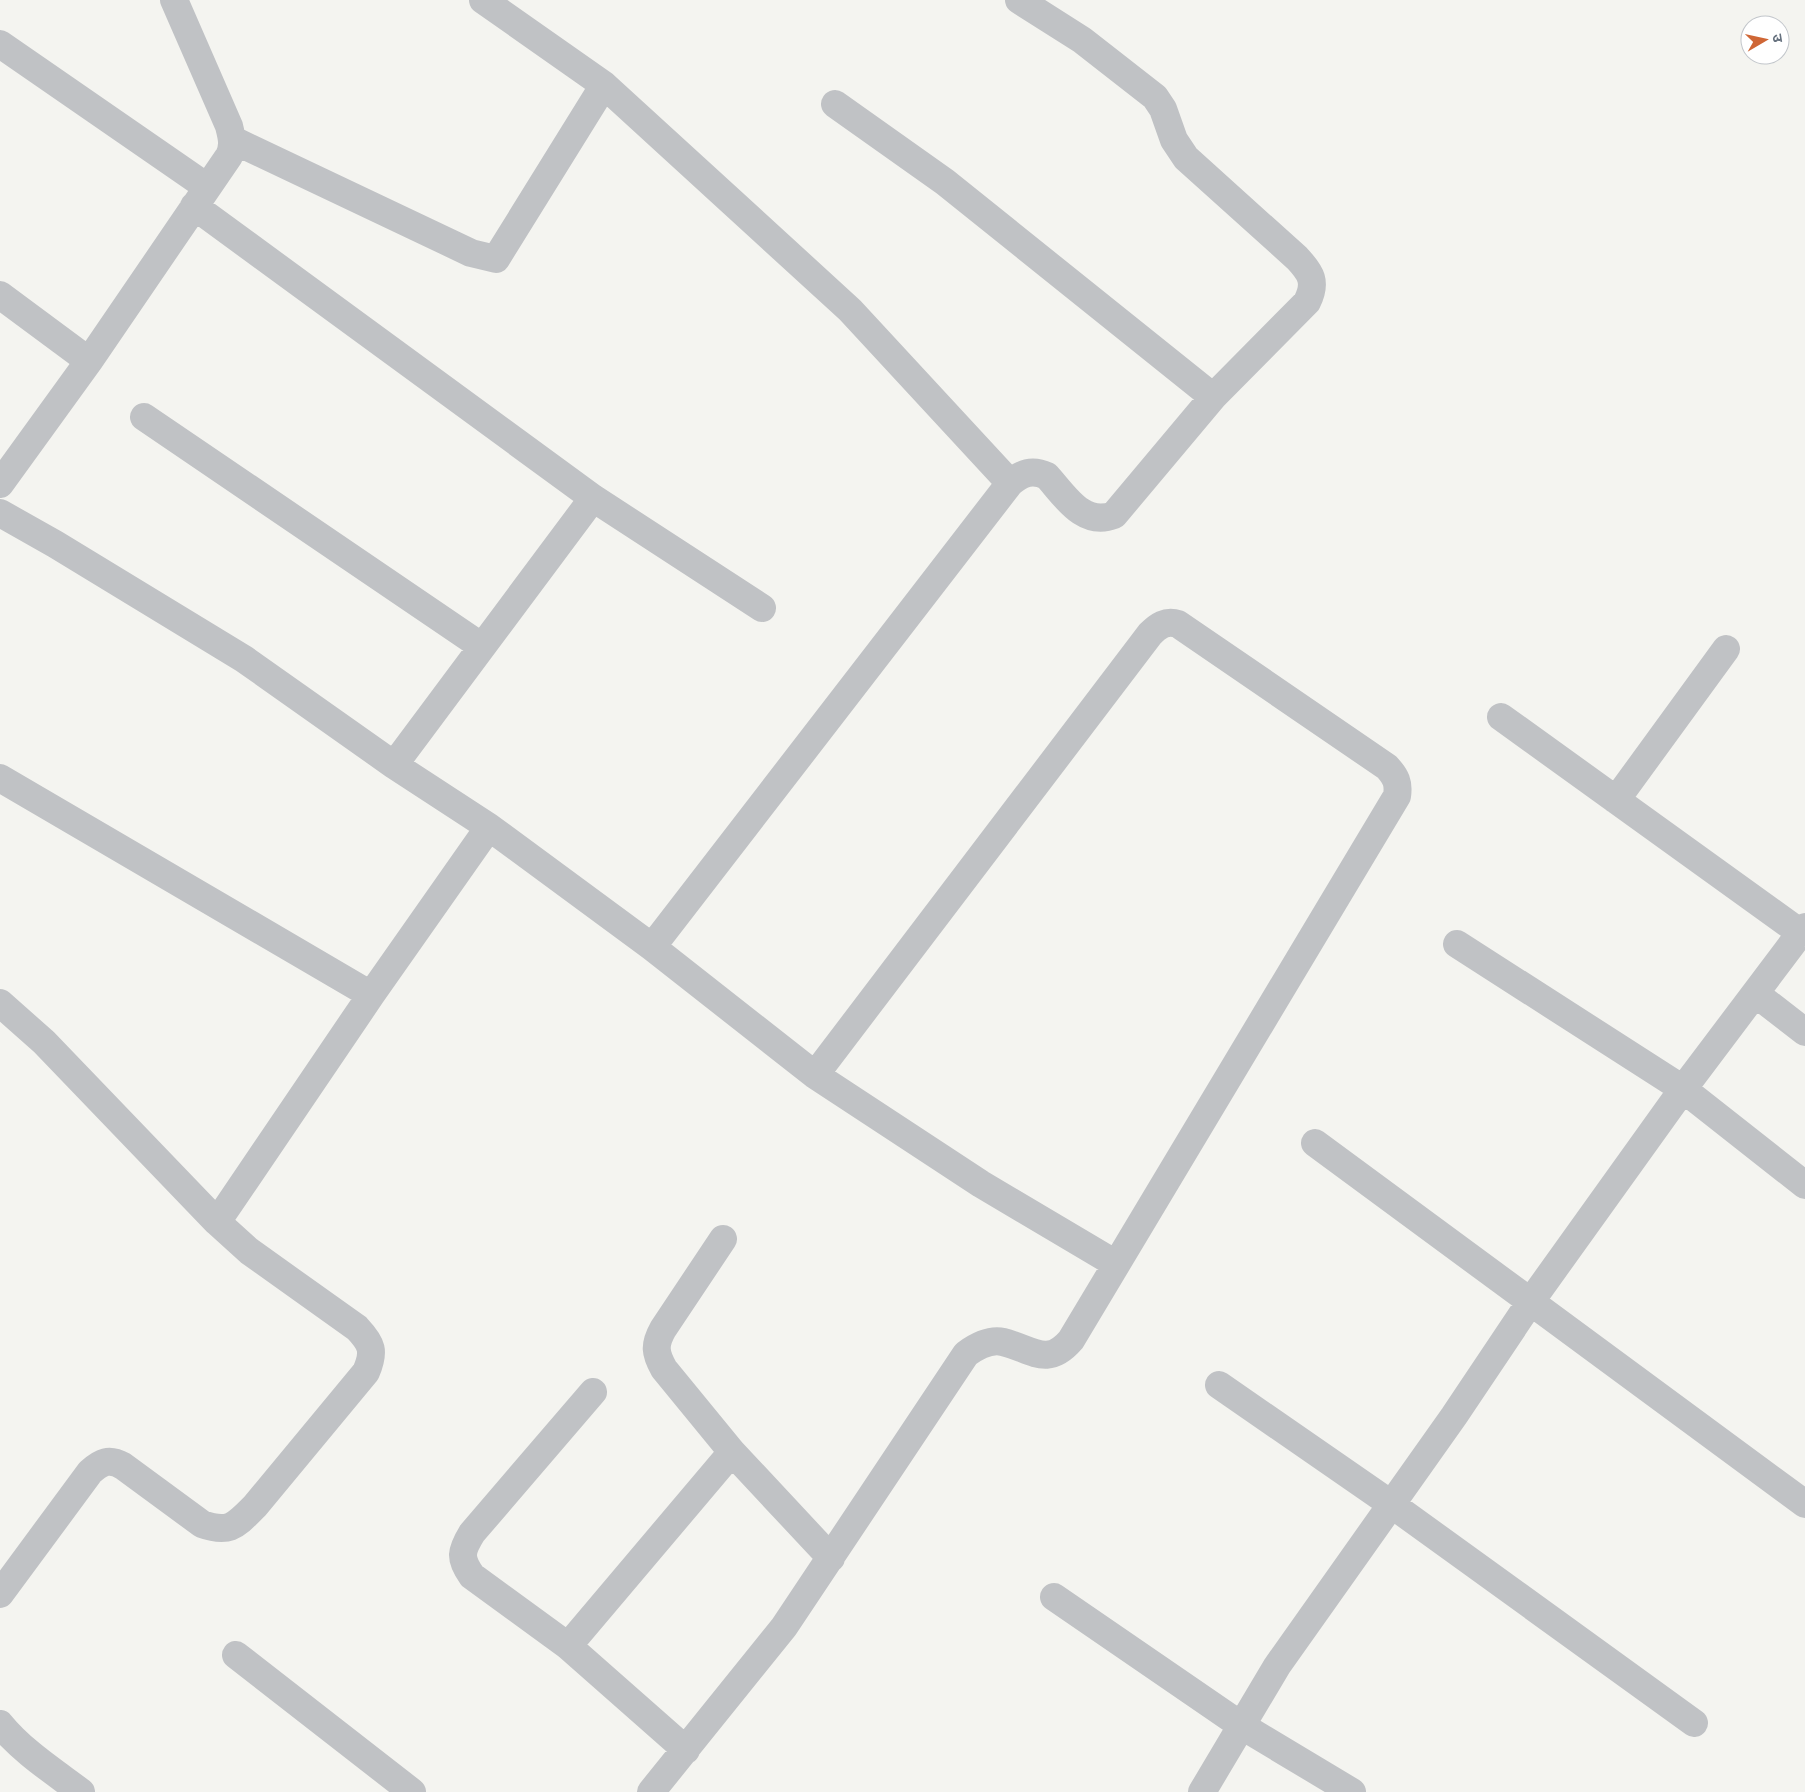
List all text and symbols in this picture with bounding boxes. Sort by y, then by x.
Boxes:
north arrow [1740,15,1790,65]
text: उ [1768,33,1787,44]

